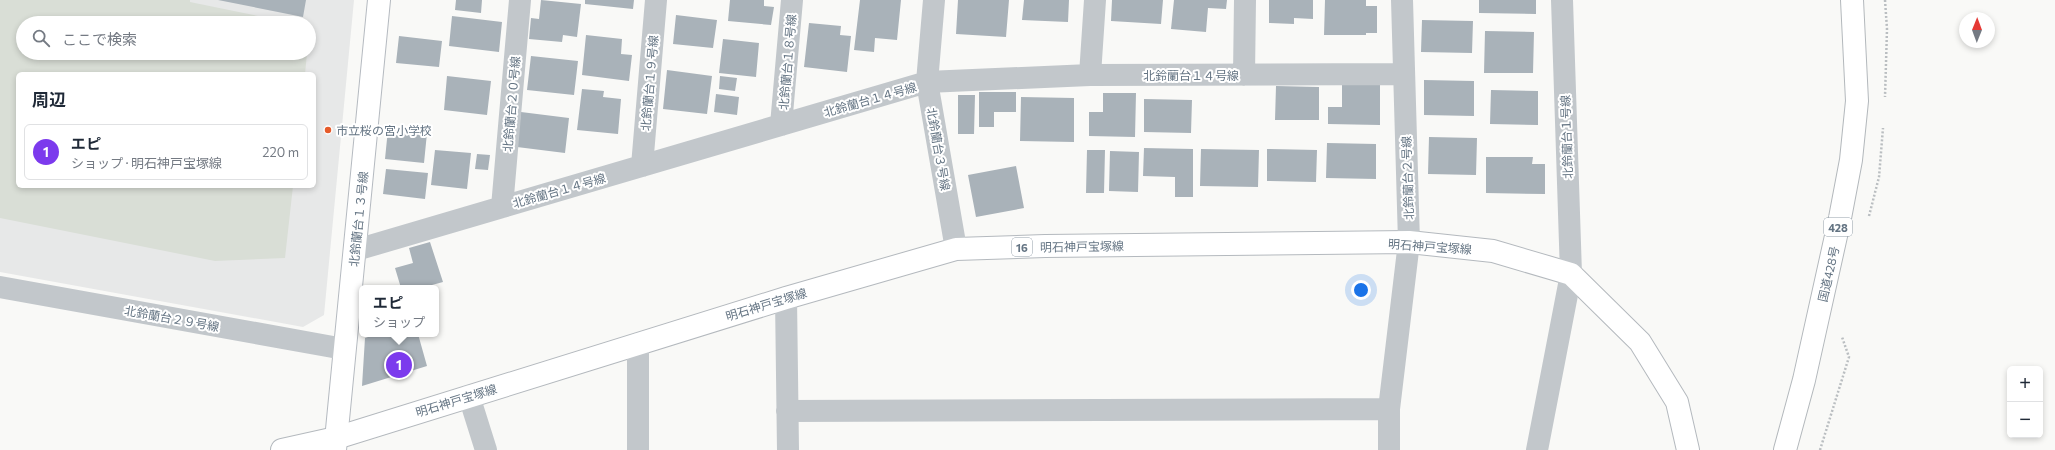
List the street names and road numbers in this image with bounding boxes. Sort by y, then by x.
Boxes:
street label: 北鈴蘭台１８号線 [776,14,798,110]
street label: 北鈴蘭台１９号線 [638,35,660,131]
street label: 北鈴蘭台２０号線 [500,56,522,152]
street label: 北鈴蘭台１４号線 [1143,68,1239,82]
street label: 北鈴蘭台１４号線 [822,79,918,119]
street label: 北鈴蘭台１号線 [1558,95,1574,179]
street label: 北鈴蘭台３号線 [925,106,953,192]
street label: 北鈴蘭台２号線 [1399,136,1415,220]
street label: 北鈴蘭台１４号線 [511,170,607,210]
street label: 北鈴蘭台１３号線 [346,171,370,267]
road number: 428 [1824,218,1852,236]
street label: 明石神戸宝塚線 [1388,236,1472,256]
road number: 16 [1012,238,1032,256]
street label: 明石神戸宝塚線 [1040,238,1124,254]
street label: 国道428号 [1815,245,1841,303]
street label: 明石神戸宝塚線 [724,285,808,323]
street label: 北鈴蘭台２９号線 [124,303,220,333]
street label: 明石神戸宝塚線 [414,381,498,419]

